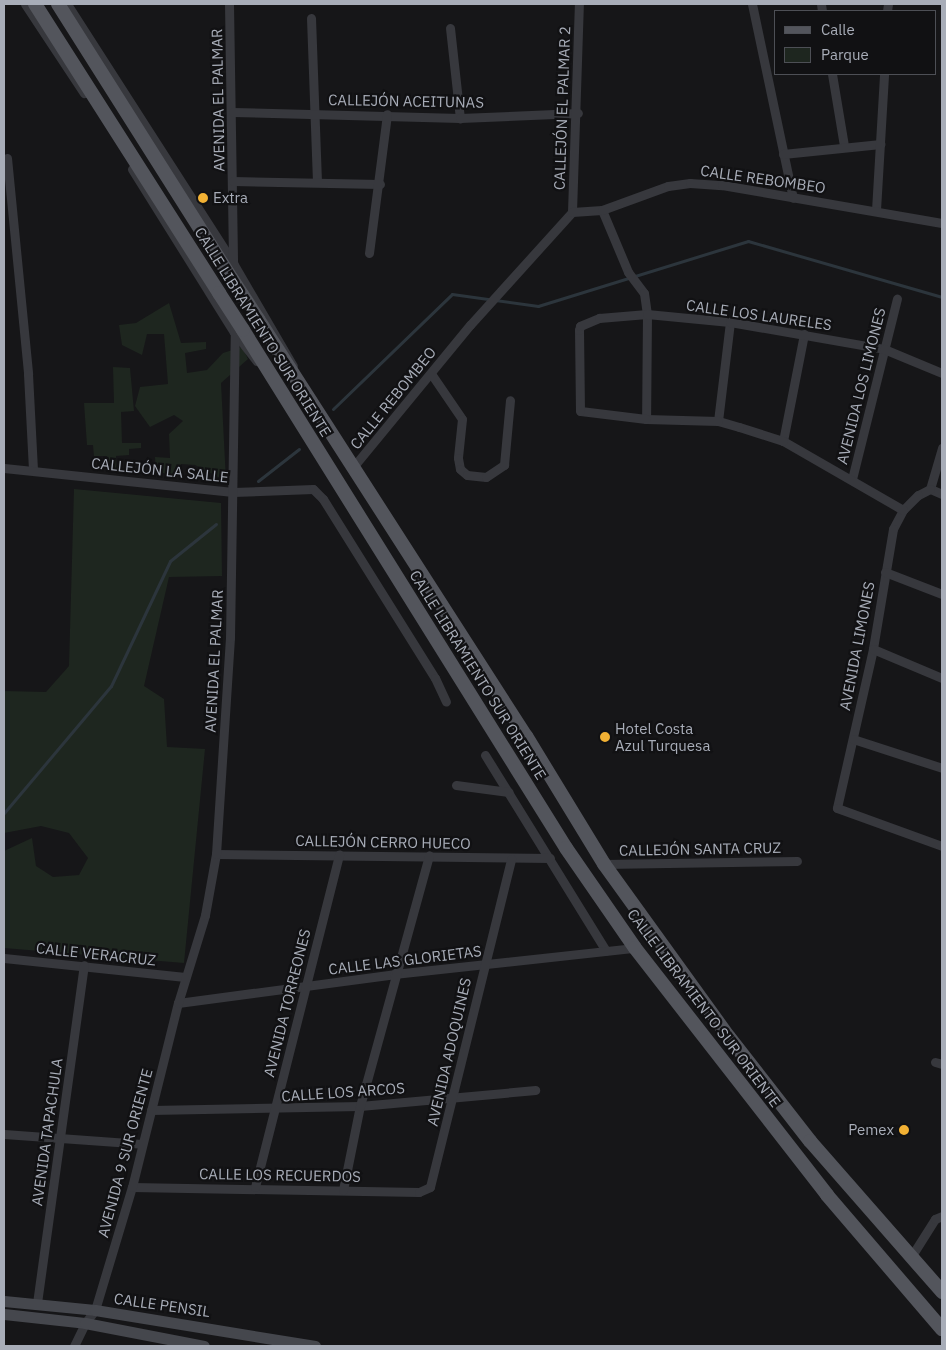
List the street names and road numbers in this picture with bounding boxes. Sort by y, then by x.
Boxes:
street label: CALLEJÓN EL PALMAR 2 [550,26,574,190]
street label: AVENIDA EL PALMAR [208,28,228,172]
street label: CALLEJÓN ACEITUNAS [328,91,484,111]
street label: CALLE REBOMBEO [699,161,827,197]
street label: CALLE LIBRAMIENTO SUR ORIENTE [191,224,335,440]
street label: CALLE LOS LAURELES [685,296,833,334]
street label: AVENIDA LOS LIMONES [833,306,889,466]
street label: CALLE REBOMBEO [346,343,440,453]
street label: CALLEJÓN LA SALLE [90,454,230,486]
street label: CALLE LIBRAMIENTO SUR ORIENTE [406,567,550,783]
street label: AVENIDA LIMONES [836,580,878,712]
street label: AVENIDA EL PALMAR [201,589,227,733]
street label: CALLEJÓN CERRO HUECO [295,831,471,853]
street label: CALLEJÓN SANTA CRUZ [619,839,781,859]
street label: CALLE LIBRAMIENTO SUR ORIENTE [623,905,785,1111]
street label: AVENIDA TORREONES [260,927,314,1079]
street label: CALLE VERACRUZ [35,939,157,969]
street label: CALLE LAS GLORIETAS [327,942,483,978]
street label: AVENIDA ADOQUINES [423,976,475,1128]
street label: AVENIDA TAPACHULA [28,1057,66,1207]
street label: AVENIDA 9 SUR ORIENTE [94,1067,156,1239]
street label: CALLE LOS ARCOS [281,1079,405,1105]
street label: CALLE LOS RECUERDOS [199,1165,361,1185]
street label: CALLE PENSIL [113,1289,211,1321]

